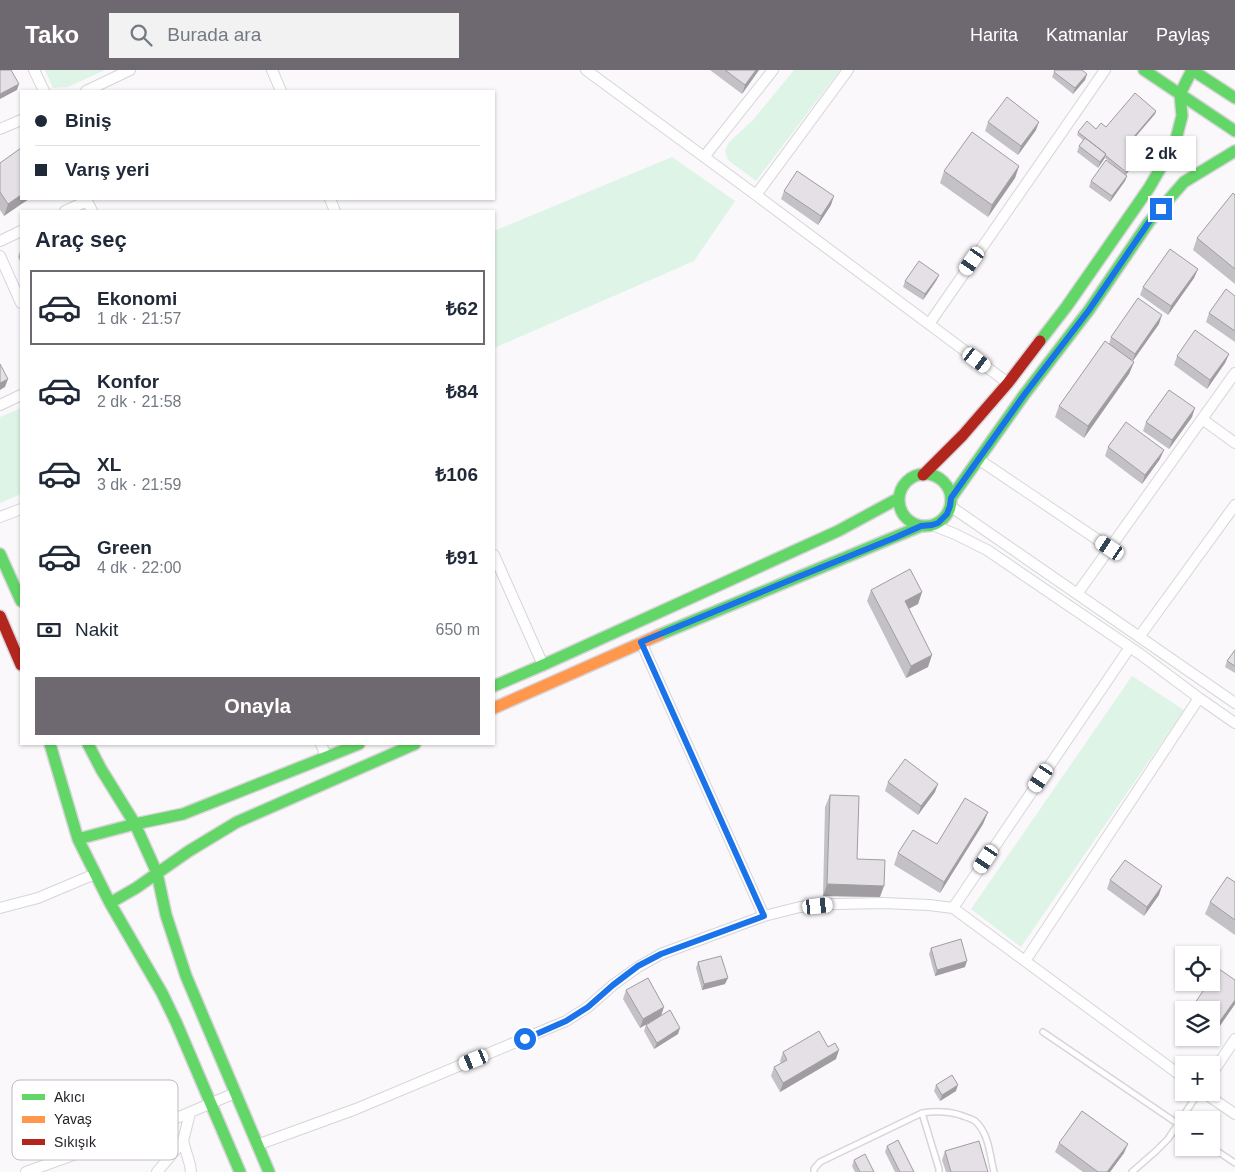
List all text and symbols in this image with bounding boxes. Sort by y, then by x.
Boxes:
search box [109,13,459,58]
text: Tako [25,21,79,48]
icon: search [127,21,155,49]
text: Burada ara [167,24,261,45]
text: Harita [970,25,1018,45]
text: Katmanlar [1046,25,1128,45]
text: Paylaş [1156,25,1210,45]
text: Biniş [65,110,111,131]
callout: 2 dk [1126,136,1196,172]
text: 2 dk [1145,145,1177,162]
text: Varış yeri [65,159,150,180]
route end [1150,198,1172,220]
text: Araç seç [35,227,127,252]
car [957,244,986,278]
icon: car [37,285,82,330]
text: Ekonomi [97,288,177,309]
text: ₺62 [446,298,478,319]
text: 1 dk · 21:57 [97,310,182,327]
car [960,345,993,375]
icon: car [37,368,82,413]
text: Konfor [97,371,159,392]
text: ₺84 [446,381,478,402]
text: 2 dk · 21:58 [97,393,182,410]
icon: car [37,451,82,496]
text: XL [97,454,121,475]
text: ₺106 [435,464,478,485]
text: 3 dk · 21:59 [97,476,182,493]
car [1093,533,1126,563]
icon: car [37,534,82,579]
text: Green [97,537,152,558]
text: ₺91 [446,547,478,568]
text: 4 dk · 22:00 [97,559,182,576]
icon: cash [35,616,63,644]
text: Nakit [75,619,118,640]
text: 650 m [436,621,480,638]
button: Onayla [35,677,480,735]
car [1026,761,1055,795]
car [971,842,1000,876]
car [802,897,833,915]
map controls [1175,946,1220,1156]
button: locate [1175,946,1220,991]
button: layers [1175,1001,1220,1046]
route start [514,1028,536,1050]
car [457,1047,490,1073]
button: + [1175,1056,1220,1101]
legend [12,1080,178,1160]
text: Akıcı [54,1089,85,1105]
text: Yavaş [54,1111,92,1127]
button: − [1175,1111,1220,1156]
text: Sıkışık [54,1134,97,1150]

